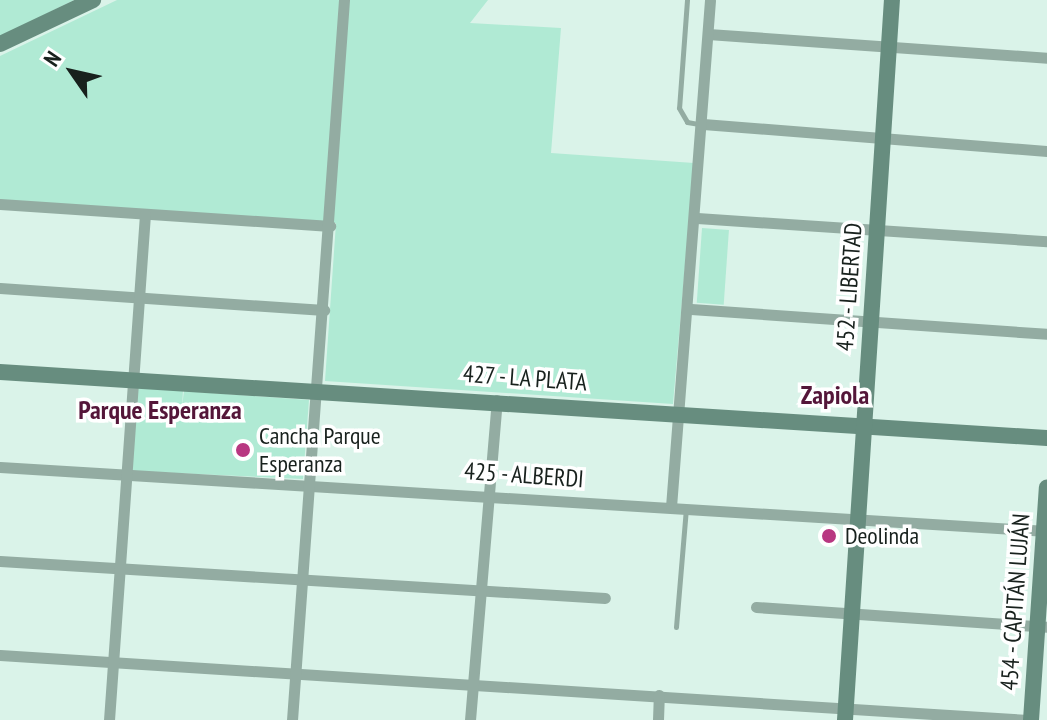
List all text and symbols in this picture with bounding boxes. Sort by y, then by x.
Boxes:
north arrow [32,32,112,112]
text: N [37,46,67,71]
street label: 452 - LIBERTAD [830,221,868,353]
street label: 427 - LA PLATA [460,359,590,397]
district label: Zapiola [801,379,869,411]
district label: Parque Esperanza [78,394,242,426]
place label: Cancha Parque Esperanza [259,422,381,478]
marker: Cancha Parque Esperanza [234,441,252,459]
street label: 425 - ALBERDI [462,456,586,494]
street label: 454 - CAPITÁN LUJÁN [994,512,1036,692]
place label: Deolinda [845,522,919,550]
marker: Deolinda [820,527,838,545]

